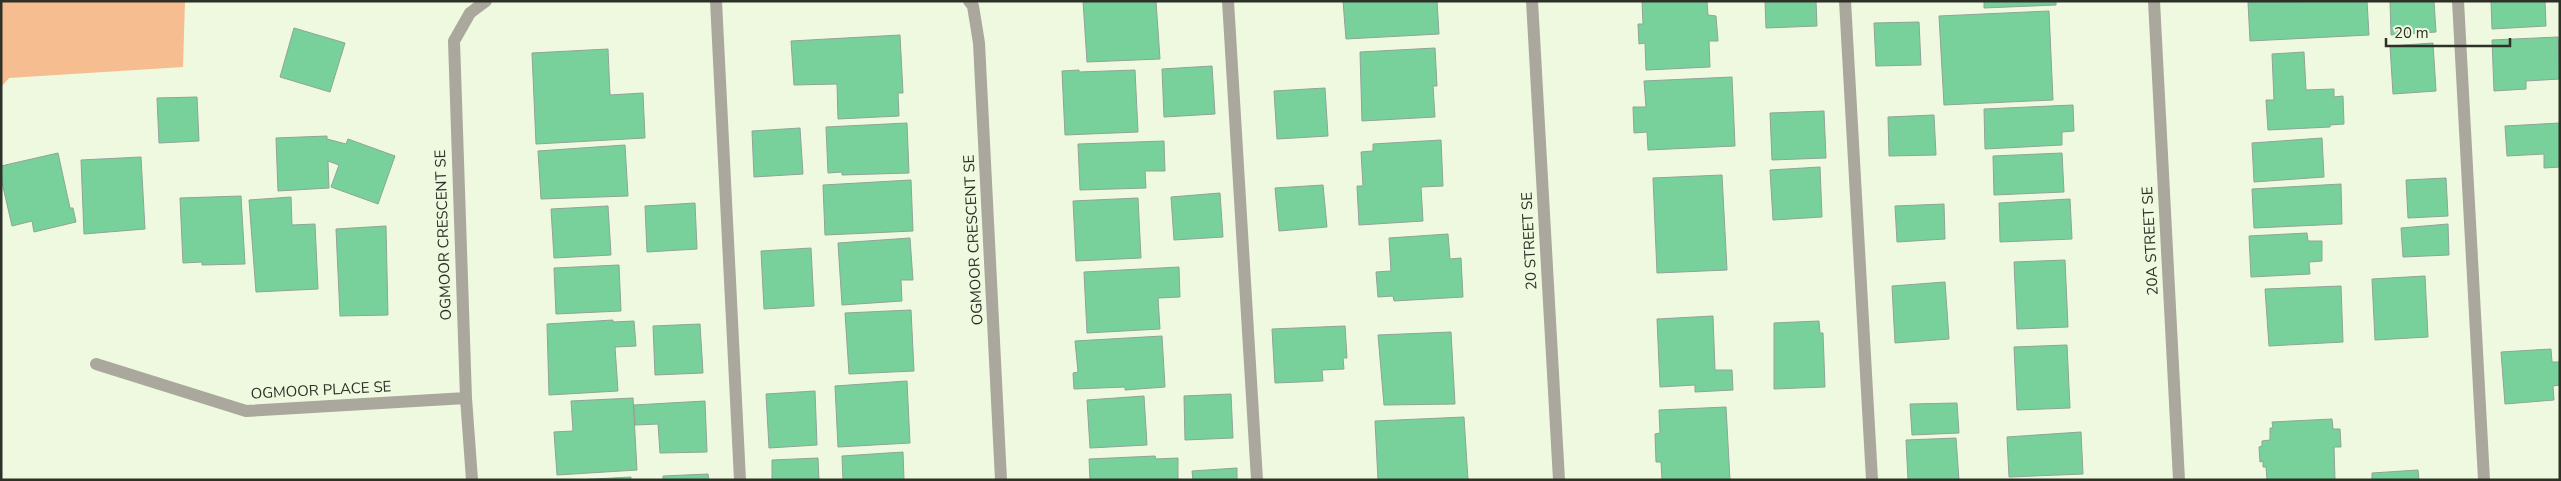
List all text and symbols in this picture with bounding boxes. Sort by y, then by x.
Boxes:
scale bar [2386,15,2510,47]
text: 20 m [2394,23,2429,43]
street label: OGMOOR CRESCENT SE [430,149,456,321]
street label: OGMOOR CRESCENT SE [959,154,987,326]
street label: 20A STREET SE [2137,186,2163,296]
street label: 20 STREET SE [1516,192,1542,290]
street label: OGMOOR PLACE SE [250,376,392,404]

